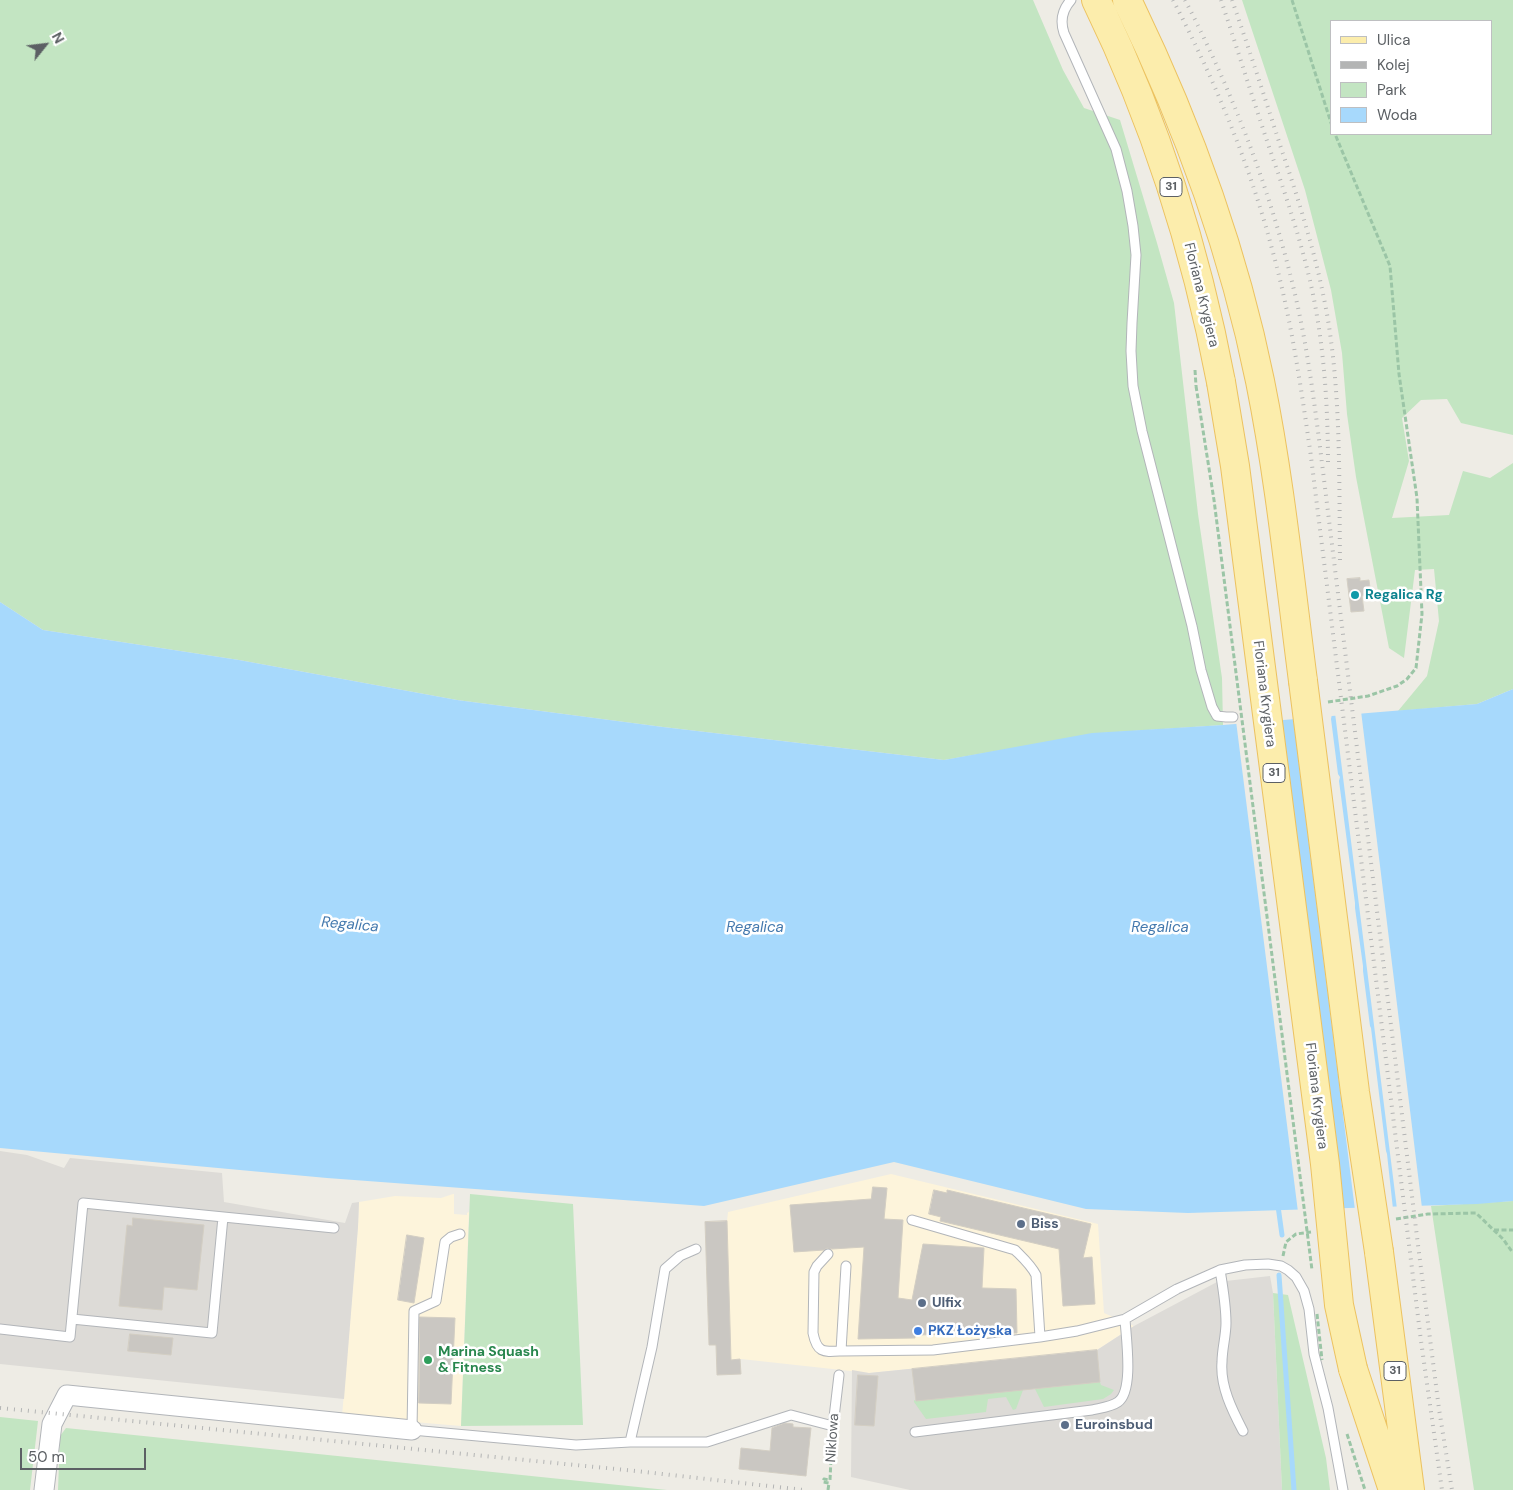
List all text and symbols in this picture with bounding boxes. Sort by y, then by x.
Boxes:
north arrow [20,20,70,70]
legend [1330,20,1493,135]
text: N [48,29,68,47]
text: Ulica [1377,30,1411,50]
text: Kolej [1377,55,1410,75]
text: Park [1377,80,1407,100]
text: Woda [1377,105,1417,125]
road number: 31 [1160,178,1182,196]
street label: Floriana Krygiera [1180,241,1222,349]
place label: Regalica Rg [1365,587,1443,603]
marker: Regalica Rg [1349,589,1361,601]
street label: Floriana Krygiera [1249,640,1279,748]
road number: 31 [1263,764,1285,782]
water label: Regalica [321,914,379,936]
water label: Regalica [726,919,784,937]
water label: Regalica [1131,919,1189,937]
street label: Floriana Krygiera [1301,1042,1331,1150]
place label: Biss [1031,1216,1059,1232]
marker: Biss [1015,1218,1027,1230]
place label: Ulfix [932,1295,962,1311]
marker: Ulfix [916,1297,928,1309]
place label: PKZ Łożyska [928,1323,1012,1339]
marker: PKZ Łożyska [912,1325,924,1337]
place label: Marina Squash & Fitness [438,1344,539,1376]
marker: Marina Squash & Fitness [422,1354,434,1366]
road number: 31 [1384,1362,1406,1380]
street label: Niklowa [823,1413,843,1463]
place label: Euroinsbud [1075,1417,1153,1433]
marker: Euroinsbud [1059,1419,1071,1431]
scale bar [22,1438,149,1470]
text: 50 m [28,1447,65,1467]

